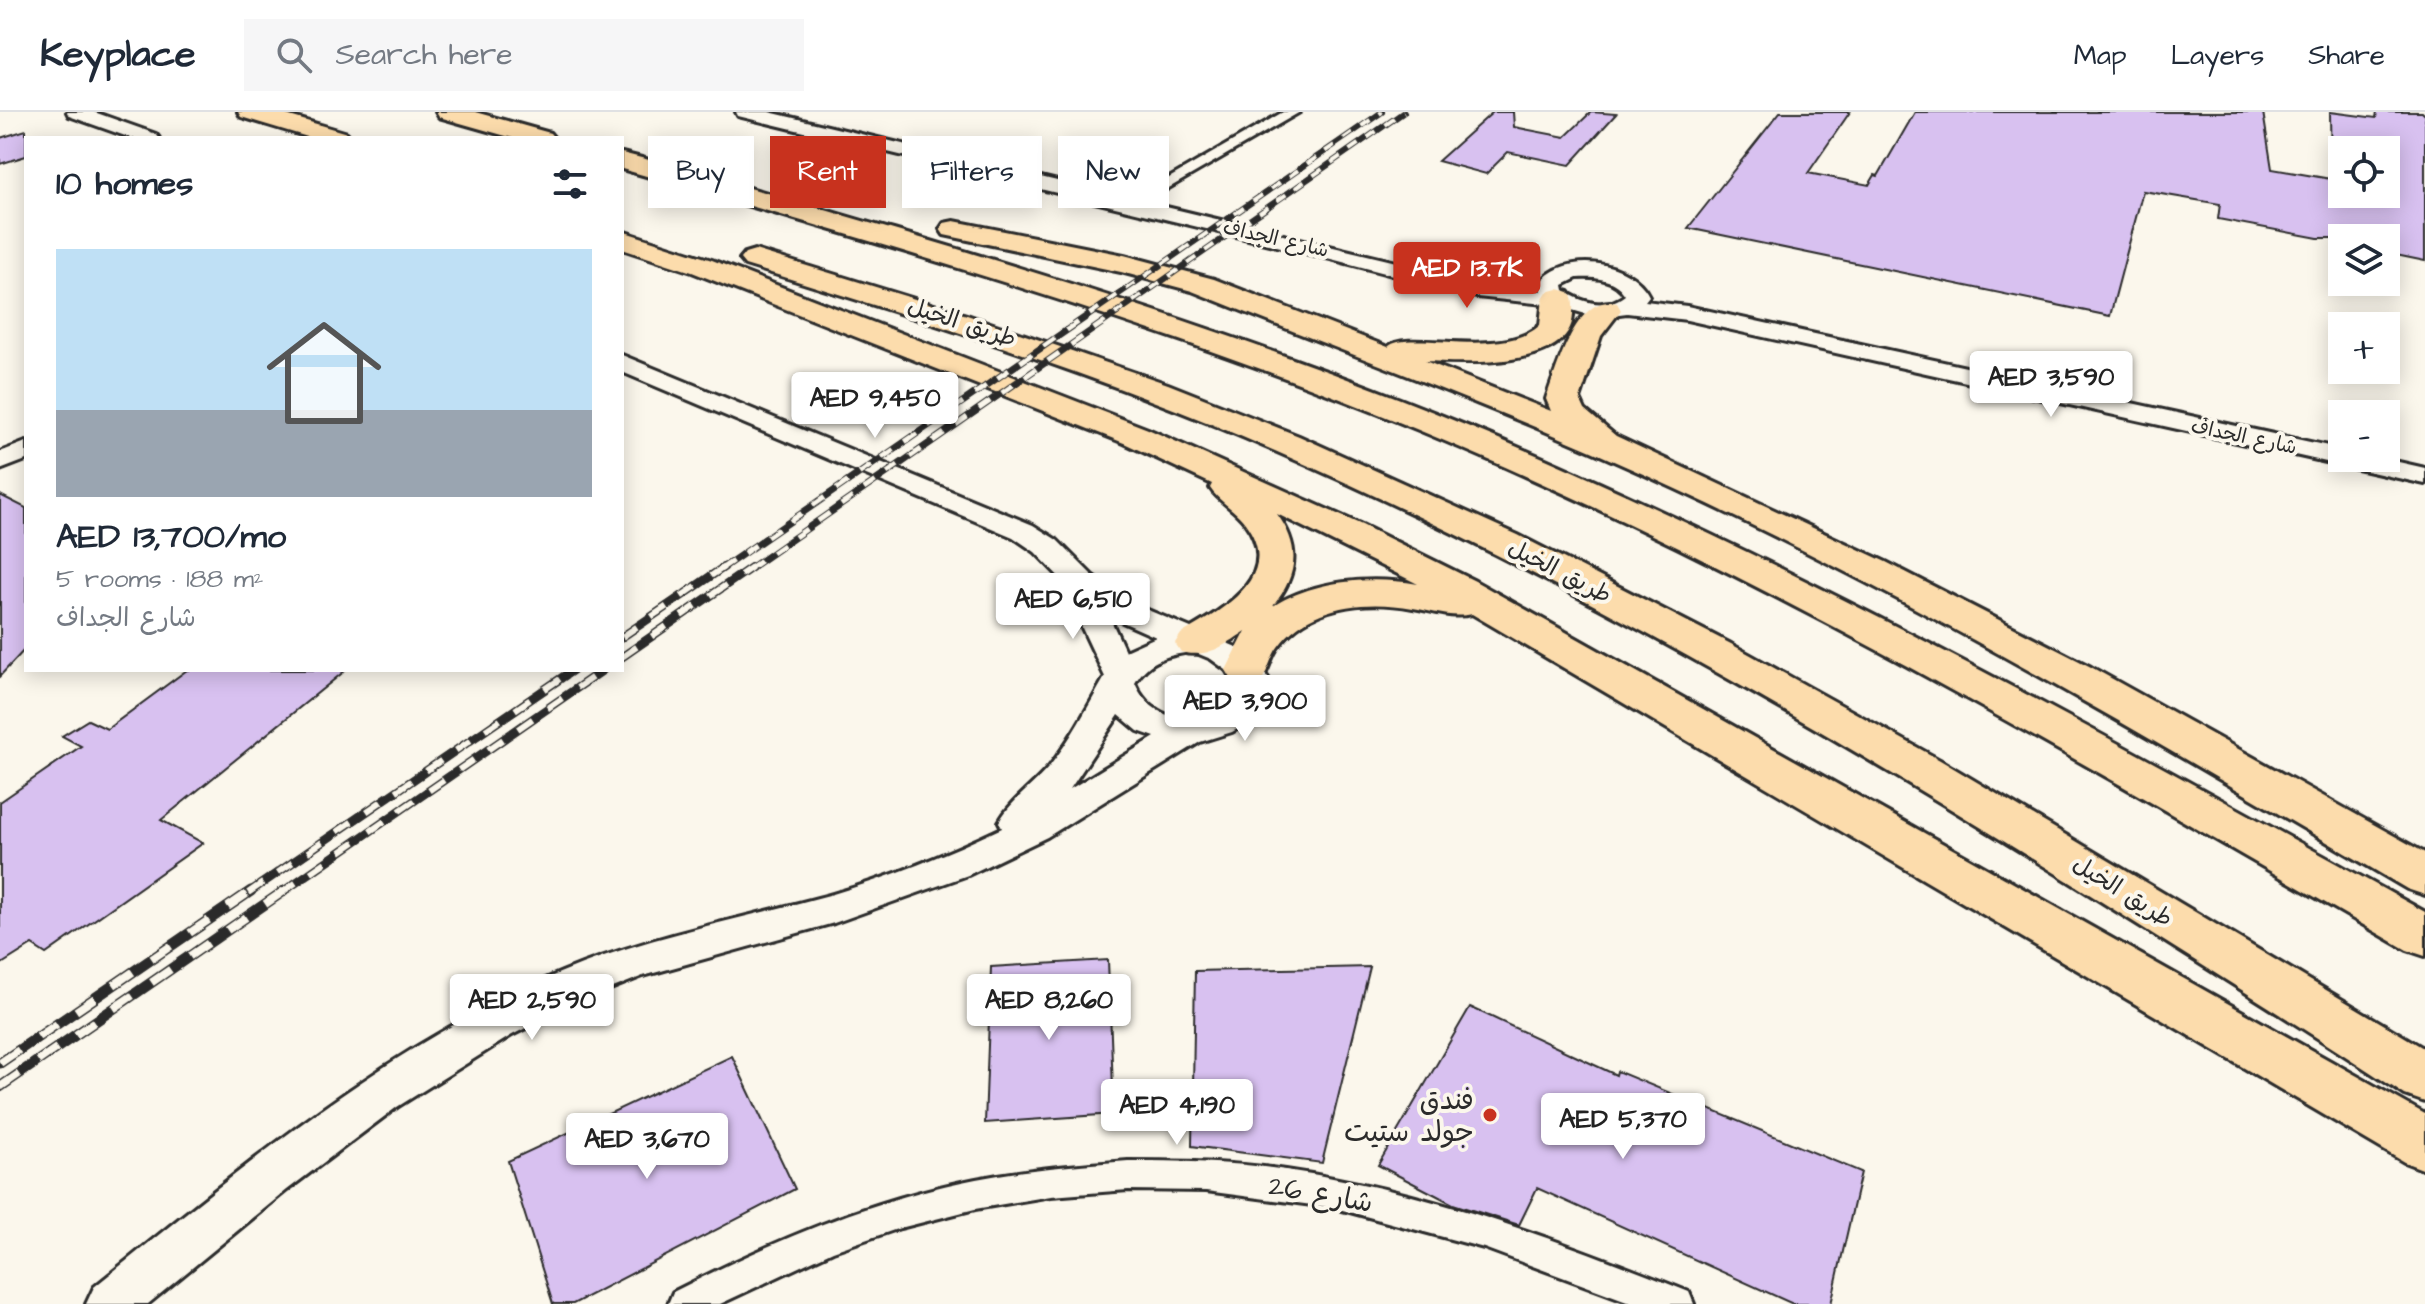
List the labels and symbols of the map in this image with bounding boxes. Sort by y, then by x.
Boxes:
street label: شارع الجداف [1220,213,1331,265]
pin: AED 13.7K [1375,242,1559,310]
street label: طريق الخيل [903,289,1020,356]
pin: AED 3,590 [1959,351,2143,419]
pin: AED 9,450 [783,372,967,440]
street label: شارع الجداف [2188,412,2299,462]
street label: طريق الخيل [1502,531,1617,613]
pin: AED 6,510 [981,573,1165,641]
pin: AED 3,900 [1153,675,1337,743]
street label: طريق الخيل [2066,848,2179,936]
pin: AED 2,590 [440,974,624,1042]
pin: AED 8,260 [957,974,1141,1042]
pin: AED 4,190 [1085,1079,1269,1147]
place label: فندق جولد ستيت [1344,1081,1474,1152]
pin: AED 5,370 [1531,1093,1715,1161]
marker: فندق جولد ستيت [1481,1106,1499,1124]
pin: AED 3,670 [555,1113,739,1181]
street label: شارع 26 [1265,1166,1376,1223]

